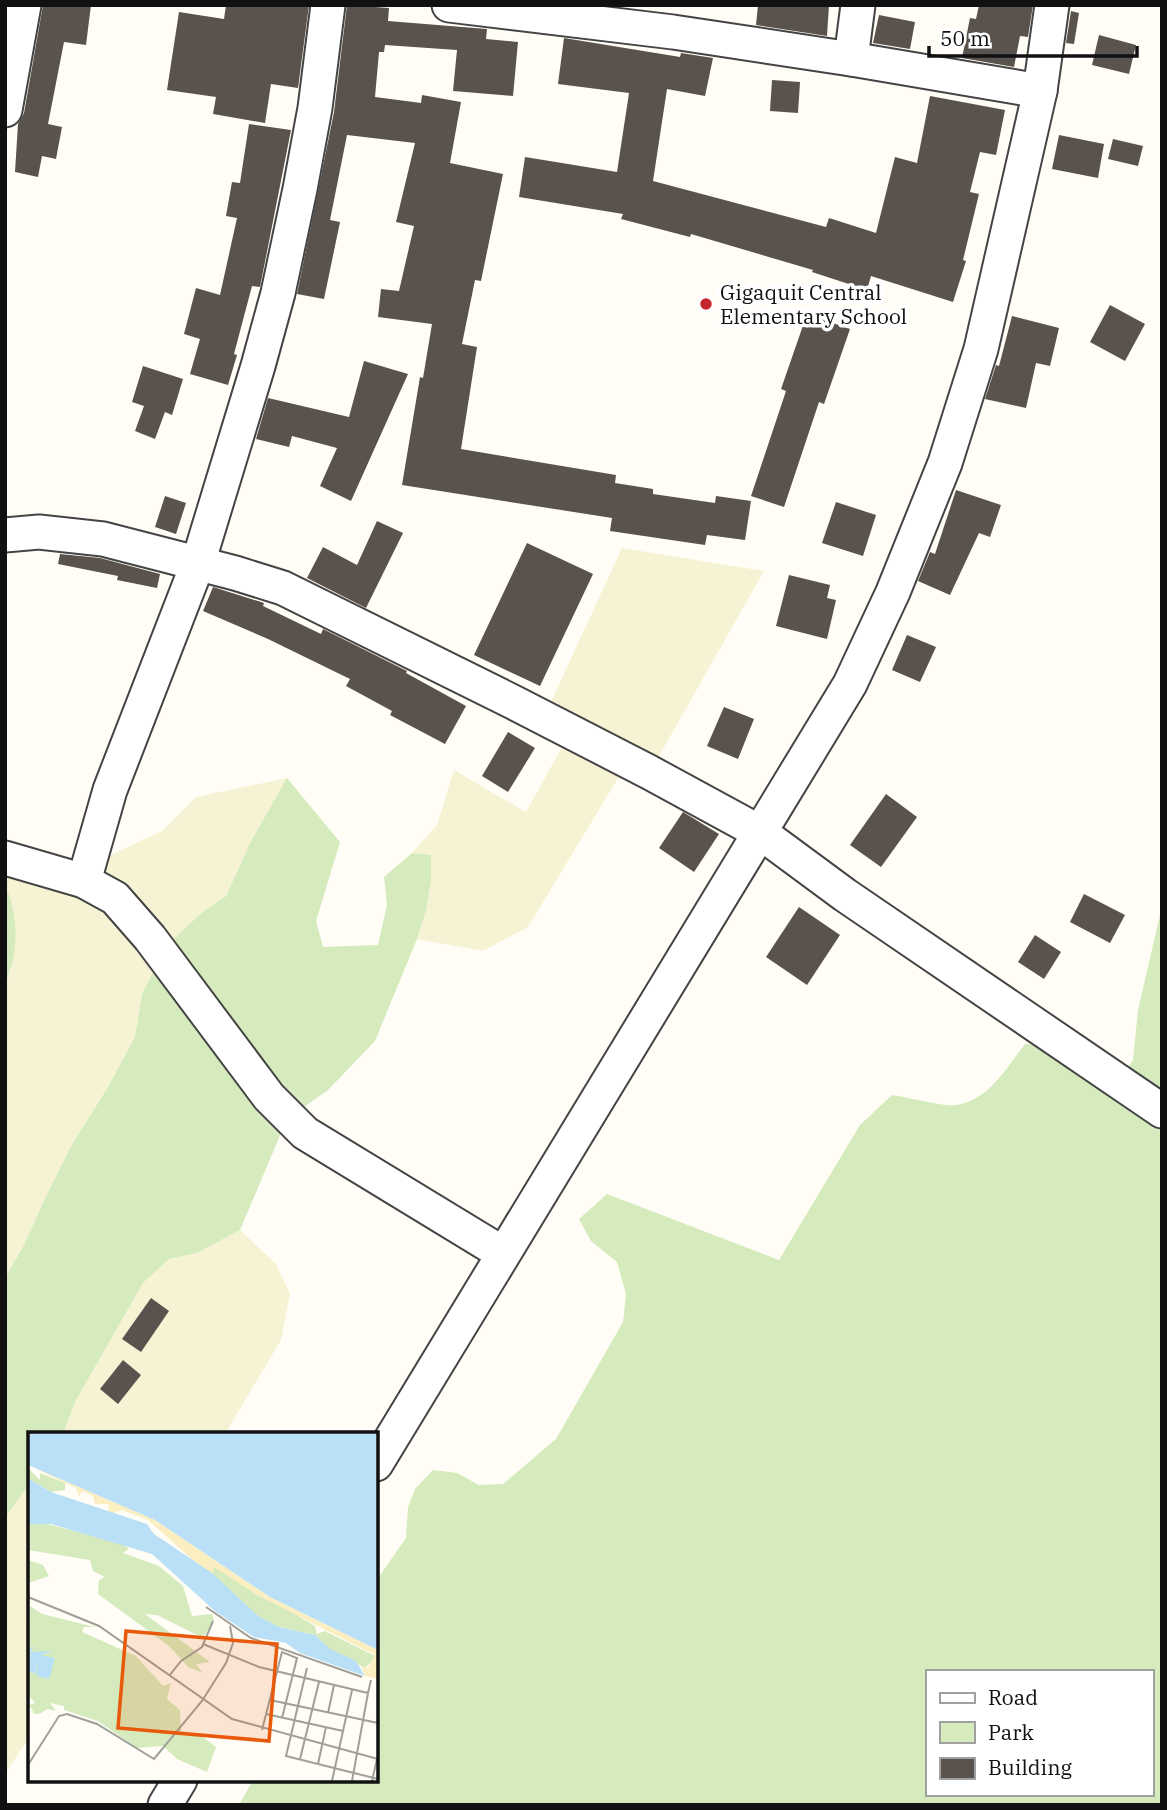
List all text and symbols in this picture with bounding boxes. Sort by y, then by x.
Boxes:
scale bar [929,14,1137,58]
text: 50 m [940,24,990,52]
place label: Gigaquit Central Elementary School [720,278,907,330]
marker: Gigaquit Central Elementary School [698,296,714,312]
inset map [28,1432,378,1782]
legend [926,1670,1153,1796]
text: Road [988,1683,1038,1711]
text: Park [988,1718,1035,1746]
text: Building [988,1753,1073,1781]

